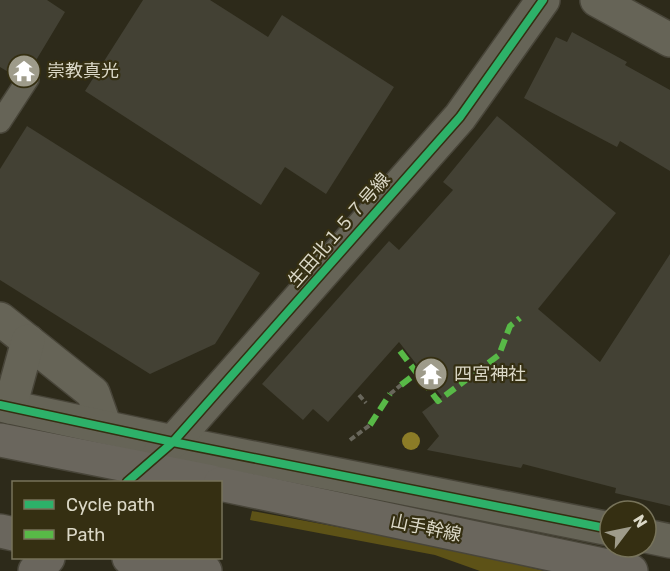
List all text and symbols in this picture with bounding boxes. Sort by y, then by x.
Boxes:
temple icon: 崇教真光 [6,53,42,89]
place label: 崇教真光 [47,60,119,82]
street label: 生田北１５７号線 [283,168,395,292]
temple icon: 四宮神社 [413,356,449,392]
place label: 四宮神社 [454,363,526,385]
legend [12,481,222,559]
text: Cycle path [66,494,155,516]
north arrow [598,499,658,559]
street label: 山手幹線 [388,510,464,546]
text: N [629,511,651,531]
text: Path [66,524,105,546]

